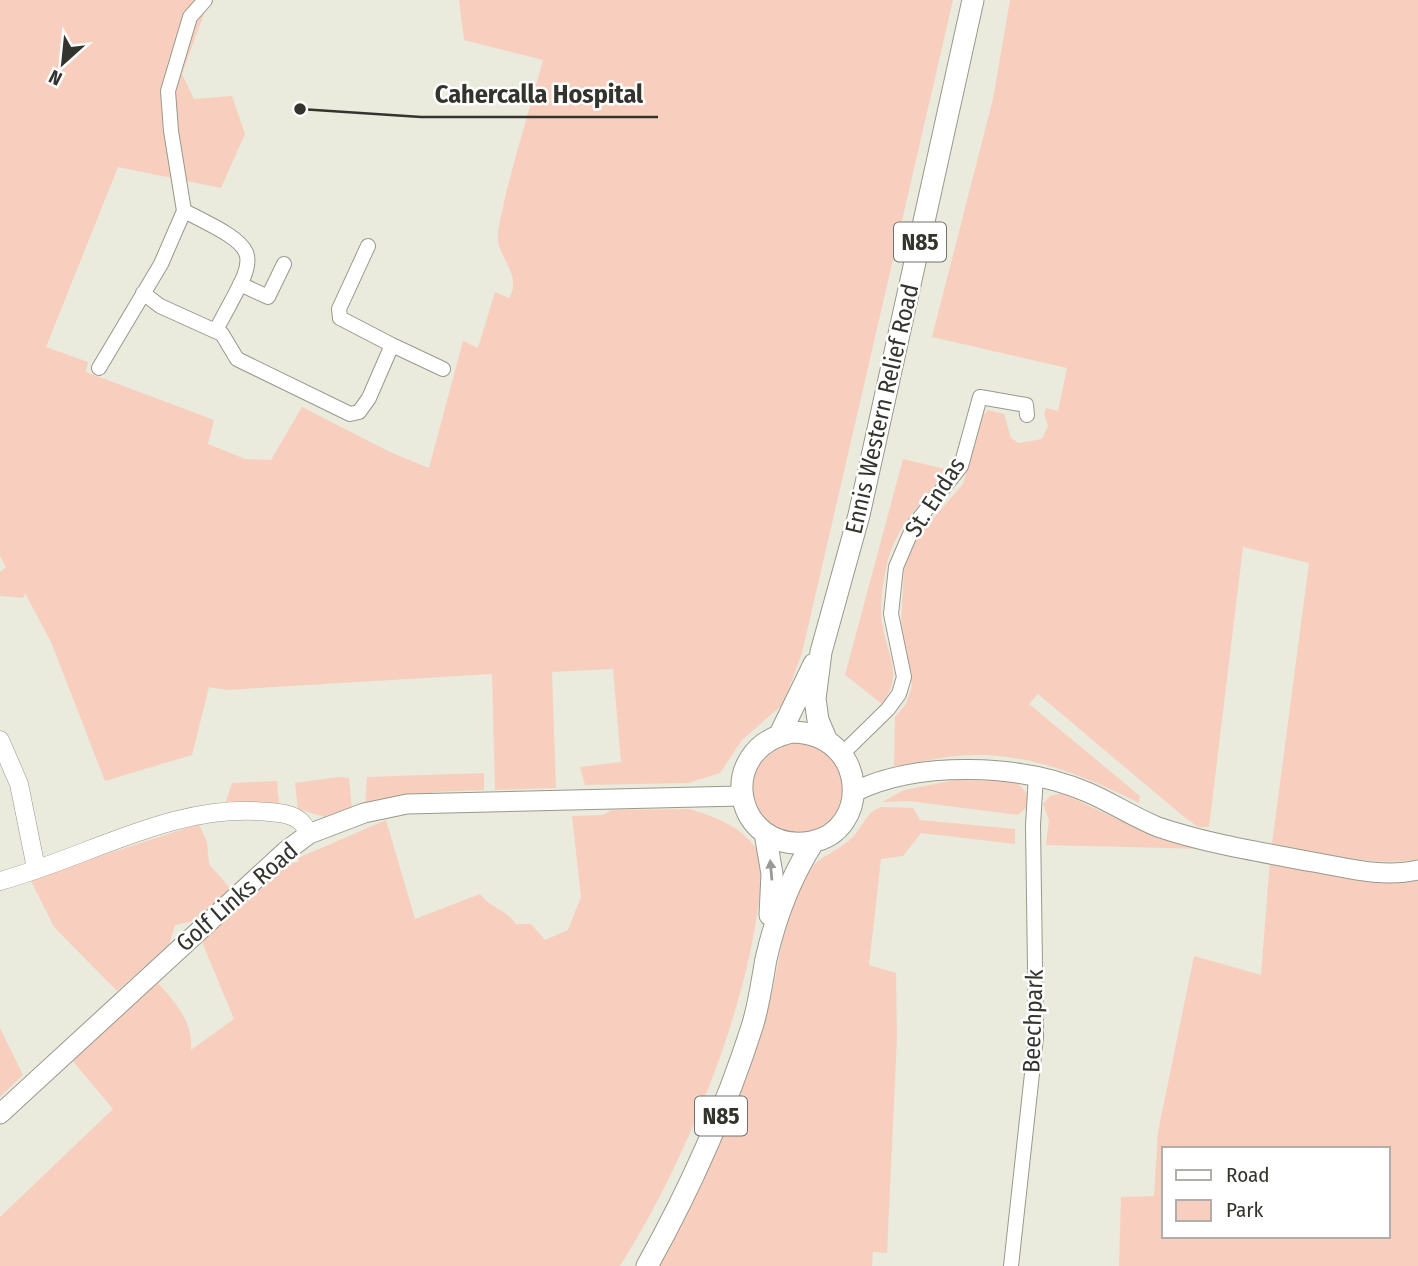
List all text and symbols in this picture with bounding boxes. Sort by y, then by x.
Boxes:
north arrow [28,28,98,98]
text: N [45,65,66,91]
callout: Cahercalla Hospital [421,70,658,117]
text: Cahercalla Hospital [435,79,644,110]
road number: N85 [894,222,946,262]
street label: Ennis Western Relief Road [840,281,924,537]
street label: St. Endas [899,452,971,542]
street label: Golf Links Road [171,837,303,957]
one-way arrow [765,858,776,880]
street label: Beechpark [1017,968,1049,1073]
road number: N85 [695,1096,747,1135]
legend [1162,1147,1390,1238]
text: Road [1226,1162,1270,1188]
text: Park [1226,1197,1264,1223]

